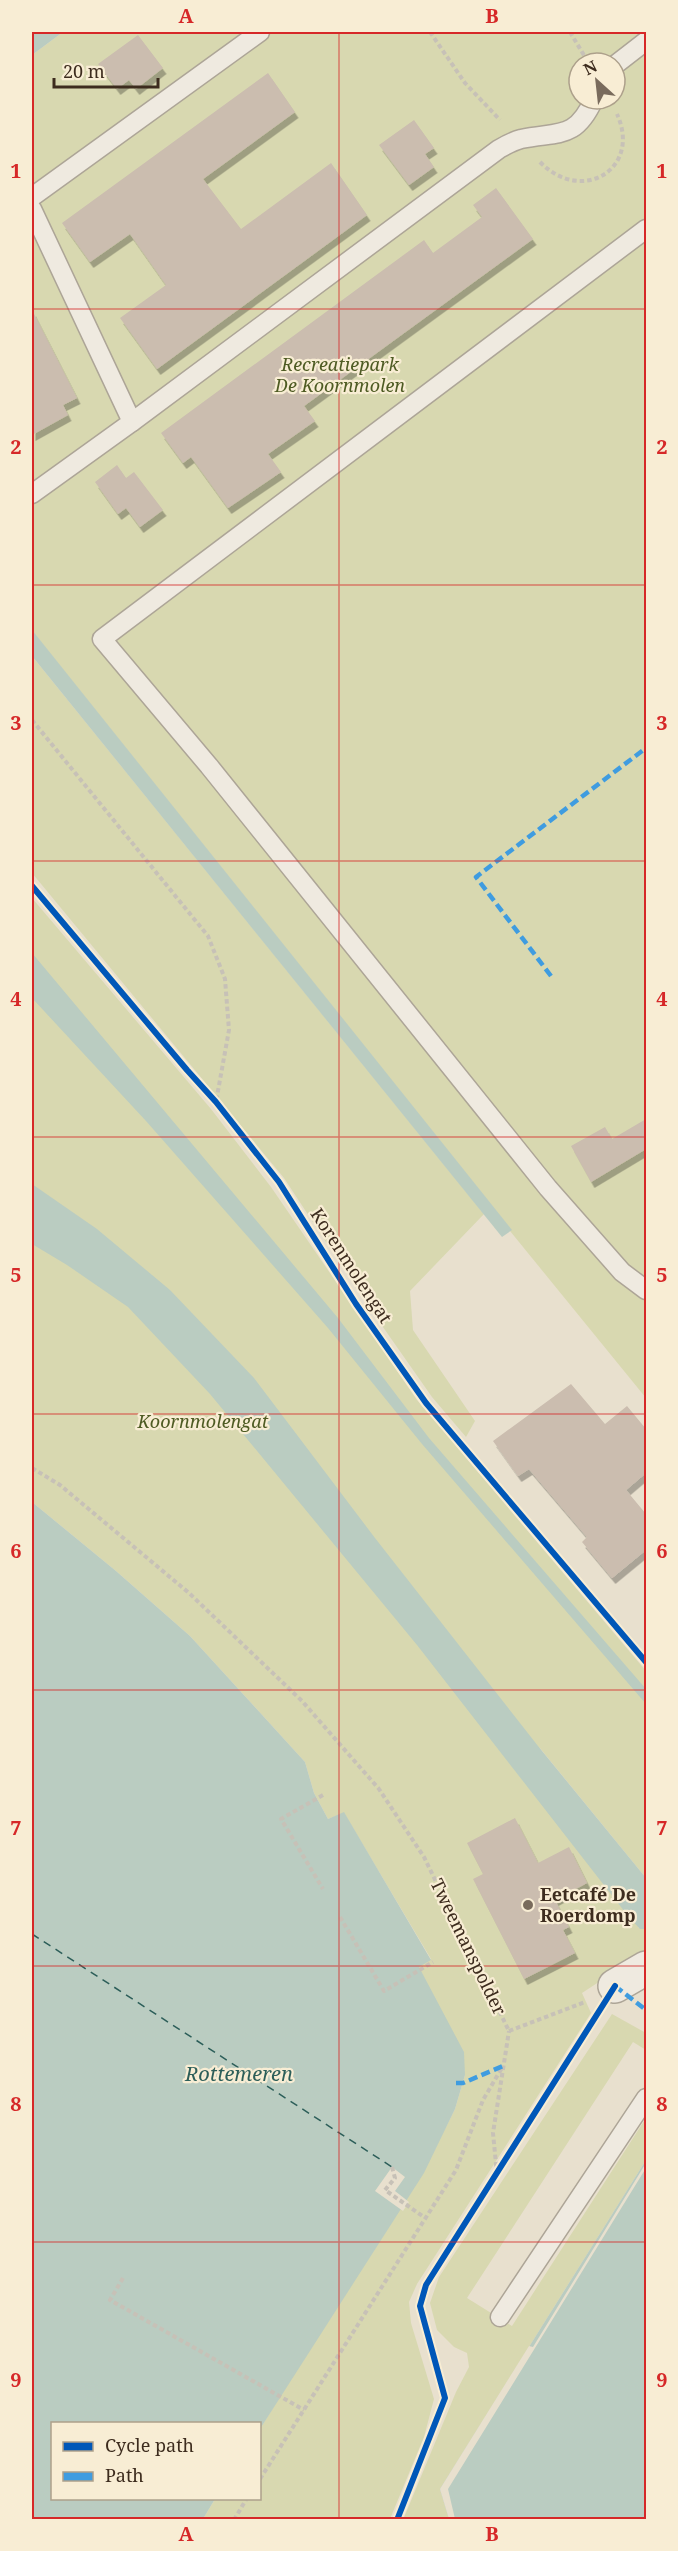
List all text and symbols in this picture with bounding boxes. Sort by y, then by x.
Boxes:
text: A [178,2,194,29]
text: B [485,2,499,29]
scale bar [54,51,158,89]
north arrow [567,51,627,111]
text: N [580,55,601,80]
text: 20 m [63,59,105,83]
text: 1 [10,157,22,184]
text: 1 [656,157,668,184]
park label: Recreatiepark De Koornmolen [274,352,405,397]
text: 2 [10,433,22,460]
text: 2 [656,433,668,460]
text: 3 [10,709,22,736]
text: 3 [656,709,668,736]
text: 4 [10,985,22,1012]
text: 4 [656,985,668,1012]
street label: Korenmolengat [306,1203,398,1328]
text: 5 [10,1261,22,1288]
text: 5 [656,1261,668,1288]
park label: Koornmolengat [137,1409,269,1433]
text: 6 [10,1537,22,1564]
text: 6 [656,1537,668,1564]
text: 7 [10,1814,22,1841]
text: 7 [656,1814,668,1841]
street label: Tweemanspolder [425,1874,513,2019]
place label: Eetcafé De Roerdomp [540,1882,636,1927]
marker: Eetcafé De Roerdomp [521,1898,535,1912]
water label: Rottemeren [184,2060,293,2087]
text: 8 [10,2090,22,2117]
text: 8 [656,2090,668,2117]
text: 9 [10,2366,22,2393]
text: 9 [656,2366,668,2393]
legend [51,2422,261,2500]
text: Cycle path [105,2433,194,2457]
text: Path [105,2463,144,2487]
text: A [178,2520,194,2547]
text: B [485,2520,499,2547]

